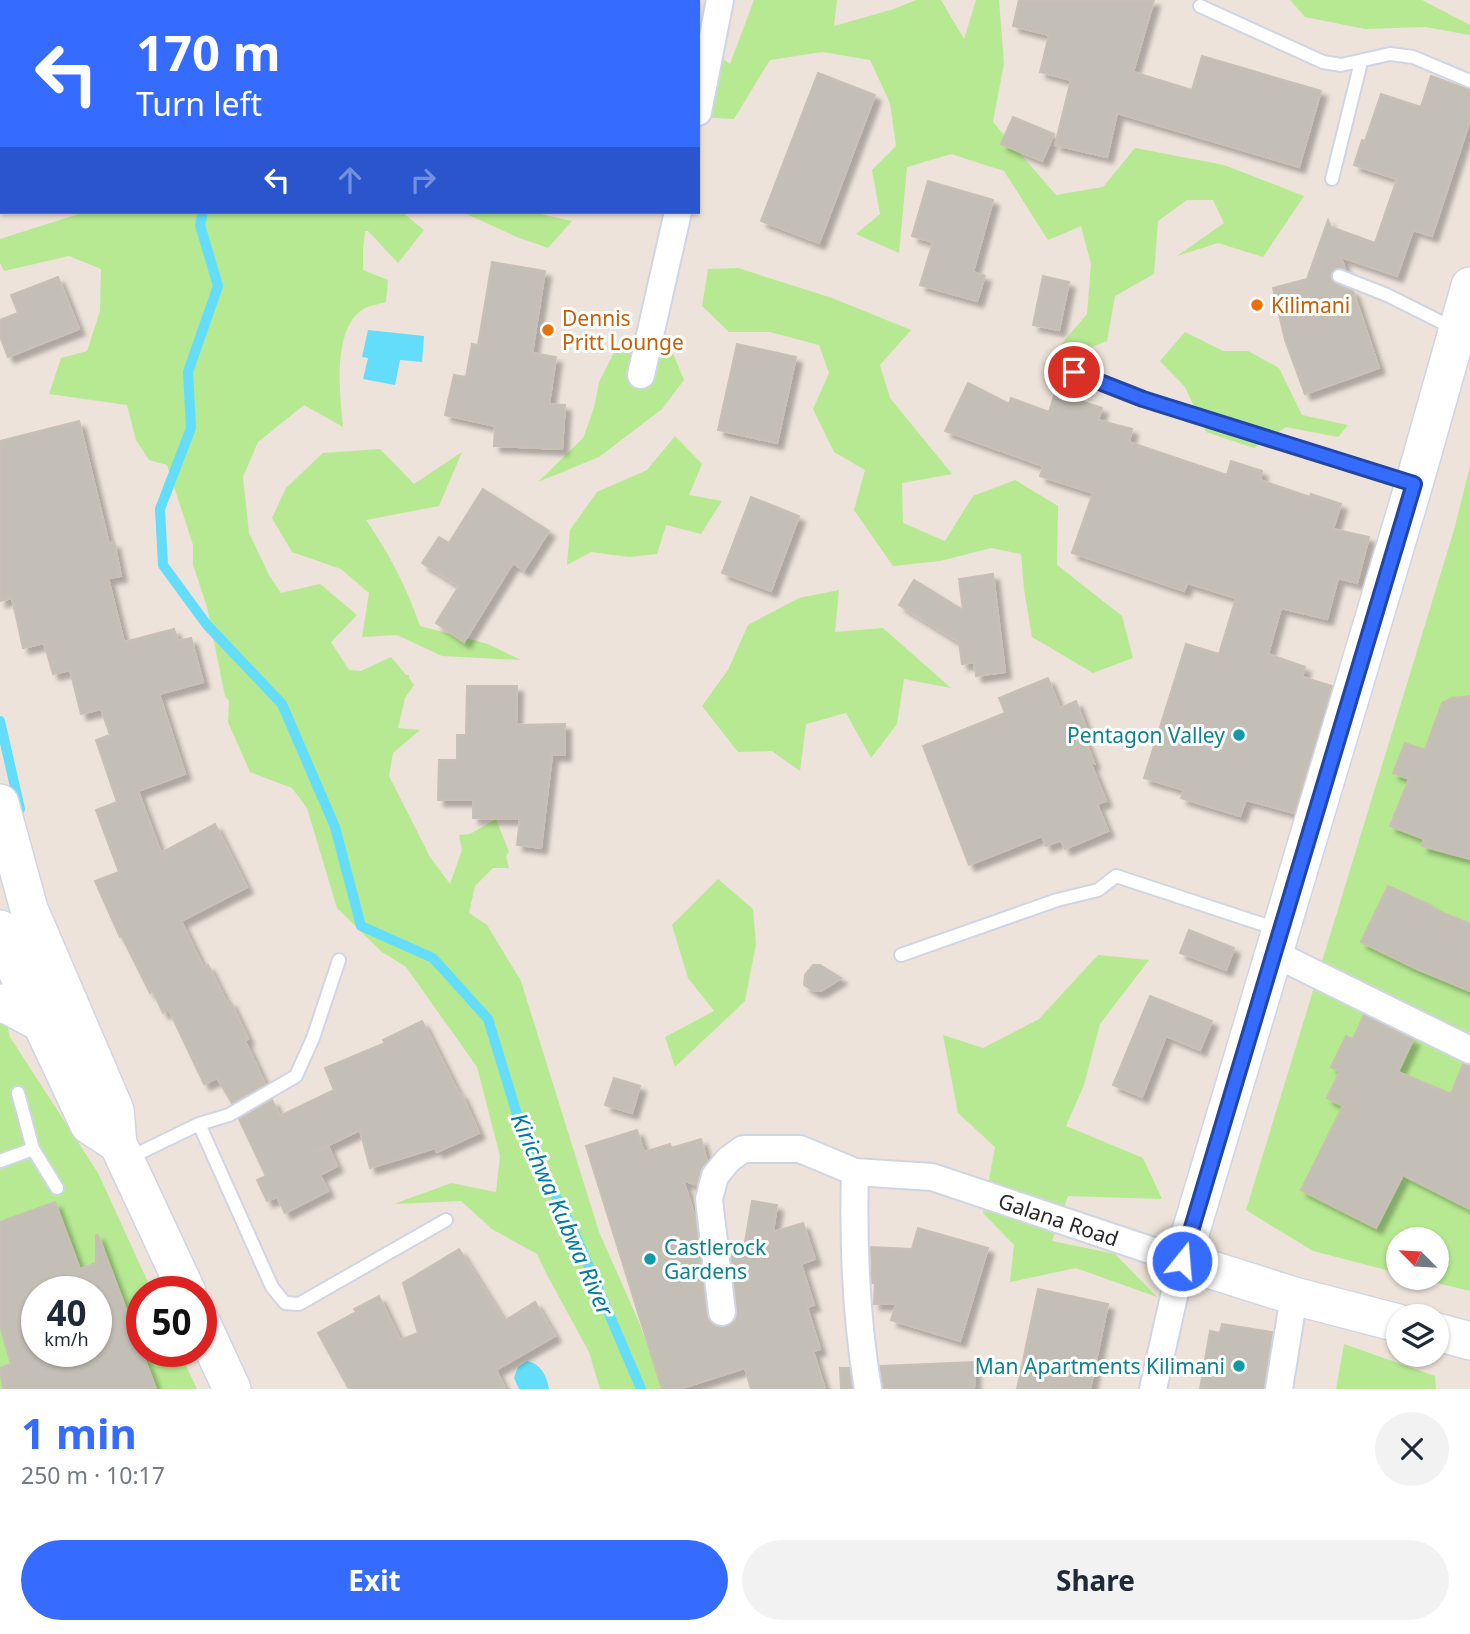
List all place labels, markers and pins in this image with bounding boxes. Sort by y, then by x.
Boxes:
place label: Kilimani [1271,291,1350,319]
marker: Kilimani [1249,297,1265,313]
place label: Dennis Pritt Lounge [562,304,684,356]
marker: Dennis Pritt Lounge [540,322,556,338]
pin [1044,342,1104,402]
place label: Pentagon Valley [1067,721,1225,749]
marker: Pentagon Valley [1231,727,1247,743]
place label: Castlerock Gardens [664,1233,767,1285]
marker: Castlerock Gardens [642,1251,658,1267]
place label: Man Apartments Kilimani [975,1352,1225,1380]
marker: Man Apartments Kilimani [1231,1358,1247,1374]

